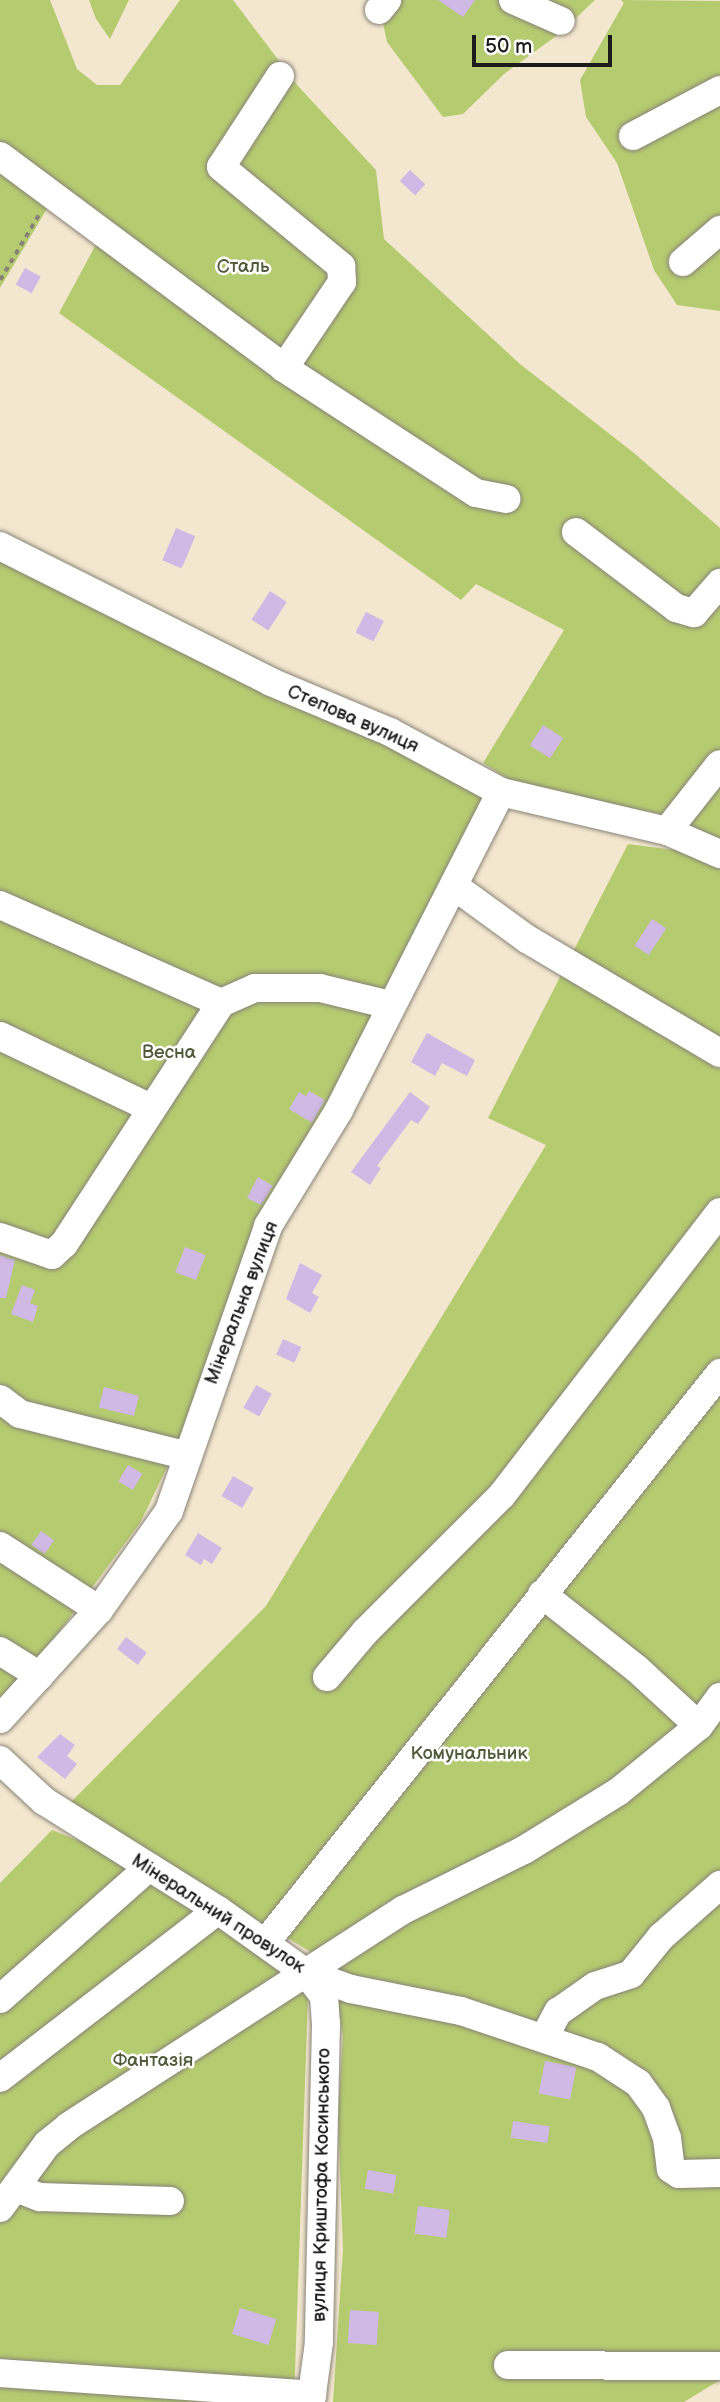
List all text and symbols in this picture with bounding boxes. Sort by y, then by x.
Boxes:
scale bar [475,21,615,65]
text: 50 m [485,34,532,59]
park label: Сталь [217,256,269,278]
street label: Степова вулиця [284,680,422,758]
park label: Весна [142,1042,196,1064]
street label: Мінеральна вулиця [200,1218,284,1388]
park label: Комунальник [410,1743,528,1765]
street label: Мінеральний провулок [127,1849,309,1979]
street label: вулиця Криштофа Косинського [308,2048,336,2322]
park label: Фантазія [113,2050,193,2072]

